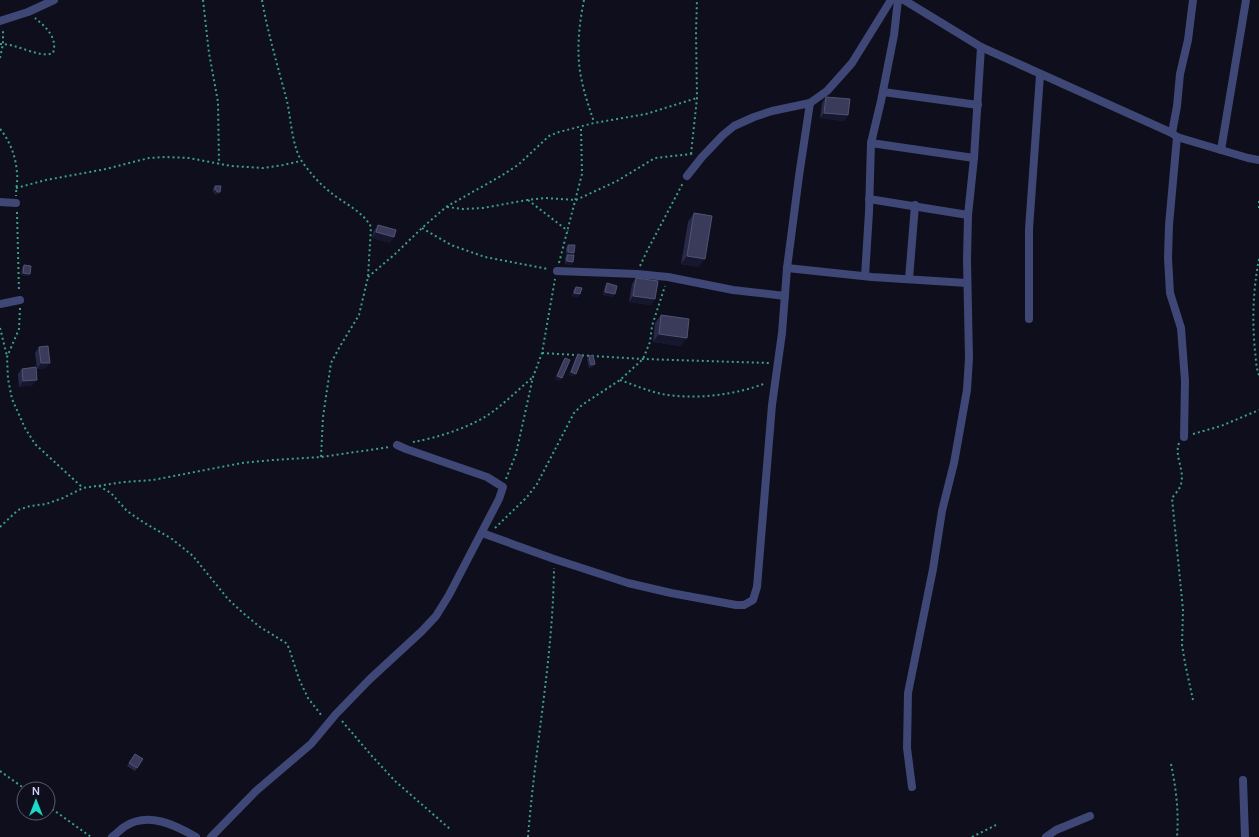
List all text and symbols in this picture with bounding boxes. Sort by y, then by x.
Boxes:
north arrow [16,781,56,821]
text: N [32,783,40,798]

